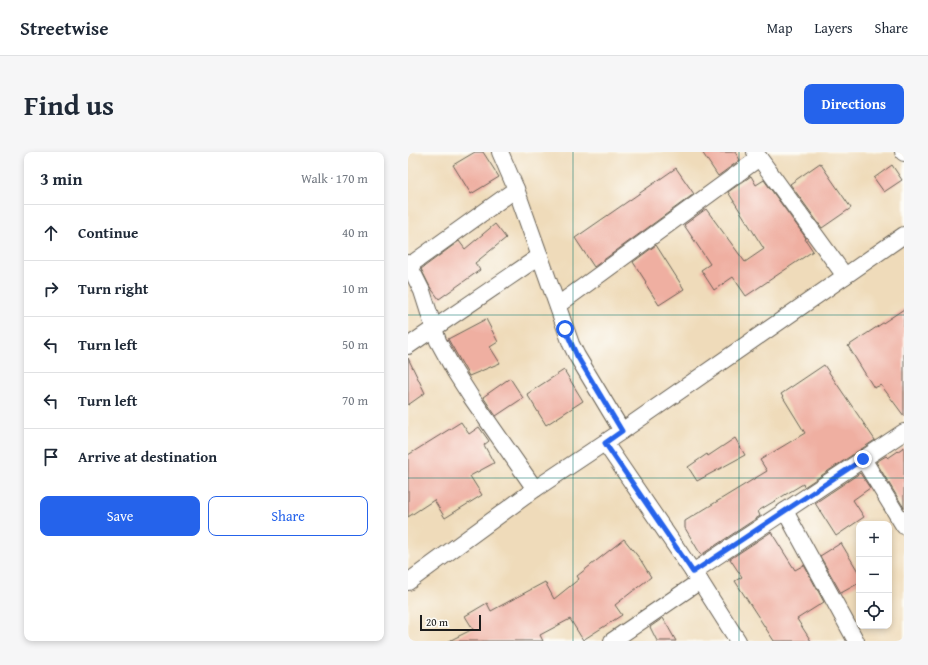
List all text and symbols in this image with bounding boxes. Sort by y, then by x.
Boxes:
text: Streetwise [20,14,109,42]
text: Map [767,18,793,38]
text: Layers [815,18,853,38]
text: Share [875,18,908,38]
text: Find us [24,84,114,125]
button: Directions [804,84,904,124]
text: 3 min [40,166,82,191]
text: Walk · 170 m [301,169,368,188]
icon: ahead [40,222,62,244]
text: Continue [78,222,139,243]
text: 40 m [342,223,368,242]
icon: right [40,278,62,300]
text: Turn right [78,278,149,299]
text: 10 m [342,279,368,298]
route start [556,320,574,338]
icon: left [40,334,62,356]
text: Turn left [78,334,137,355]
text: 50 m [342,335,368,354]
icon: left [40,390,62,412]
text: Turn left [78,390,137,411]
text: 70 m [342,391,368,410]
icon: arrive [40,446,62,468]
text: Arrive at destination [78,446,217,467]
route end [854,450,872,468]
button: Save [40,496,200,536]
button: Share [208,496,368,536]
map controls [856,521,892,629]
button: + [856,521,892,557]
button: − [856,557,892,593]
button: locate [856,593,892,629]
scale bar [420,613,481,632]
text: 20 m [426,614,448,630]

